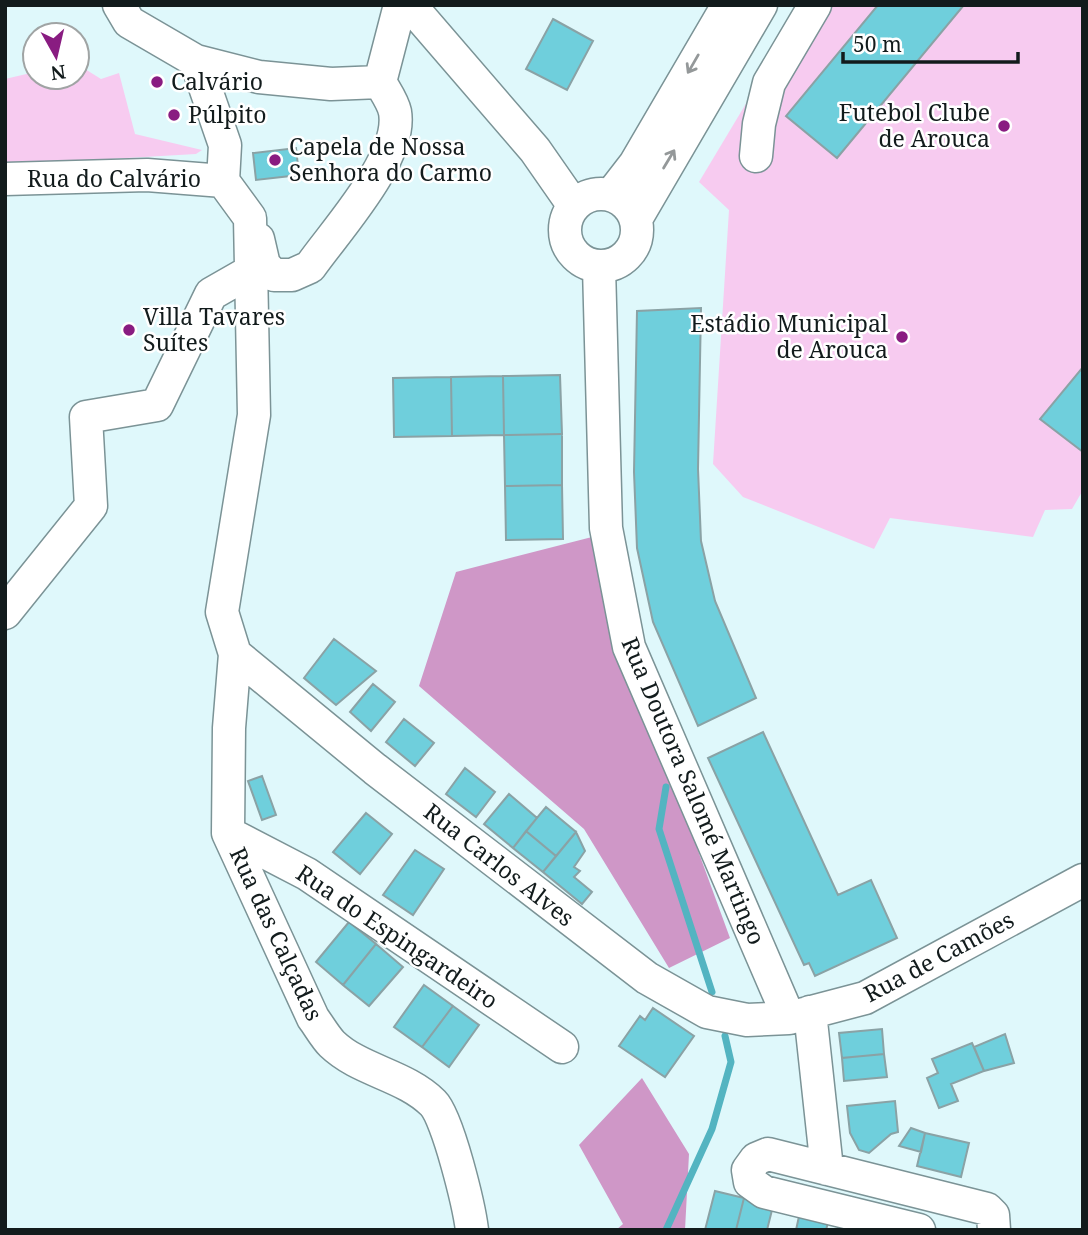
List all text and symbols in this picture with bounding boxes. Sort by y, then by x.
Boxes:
north arrow [21,21,91,91]
scale bar [843,21,1018,65]
text: 50 m [853,30,902,58]
one-way arrow [686,53,699,74]
text: N [49,59,68,87]
place label: Calvário [171,65,263,97]
marker: Calvário [149,74,165,90]
place label: Futebol Clube de Arouca [839,96,990,154]
place label: Púlpito [188,98,266,130]
marker: Púlpito [166,107,182,123]
marker: Futebol Clube de Arouca [996,118,1012,134]
place label: Capela de Nossa Senhora do Carmo [289,130,492,188]
one-way arrow [662,150,676,170]
marker: Capela de Nossa Senhora do Carmo [267,152,283,168]
street label: Rua do Calvário [27,162,201,194]
place label: Villa Tavares Suítes [143,300,285,358]
place label: Estádio Municipal de Arouca [690,307,888,365]
marker: Villa Tavares Suítes [121,322,137,338]
marker: Estádio Municipal de Arouca [894,329,910,345]
street label: Rua Doutora Salomé Martingo [615,632,773,949]
street label: Rua Carlos Alves [418,795,581,933]
street label: Rua das Calçadas [223,842,331,1026]
street label: Rua do Espingardeiro [290,857,505,1016]
street label: Rua de Camões [858,903,1019,1009]

